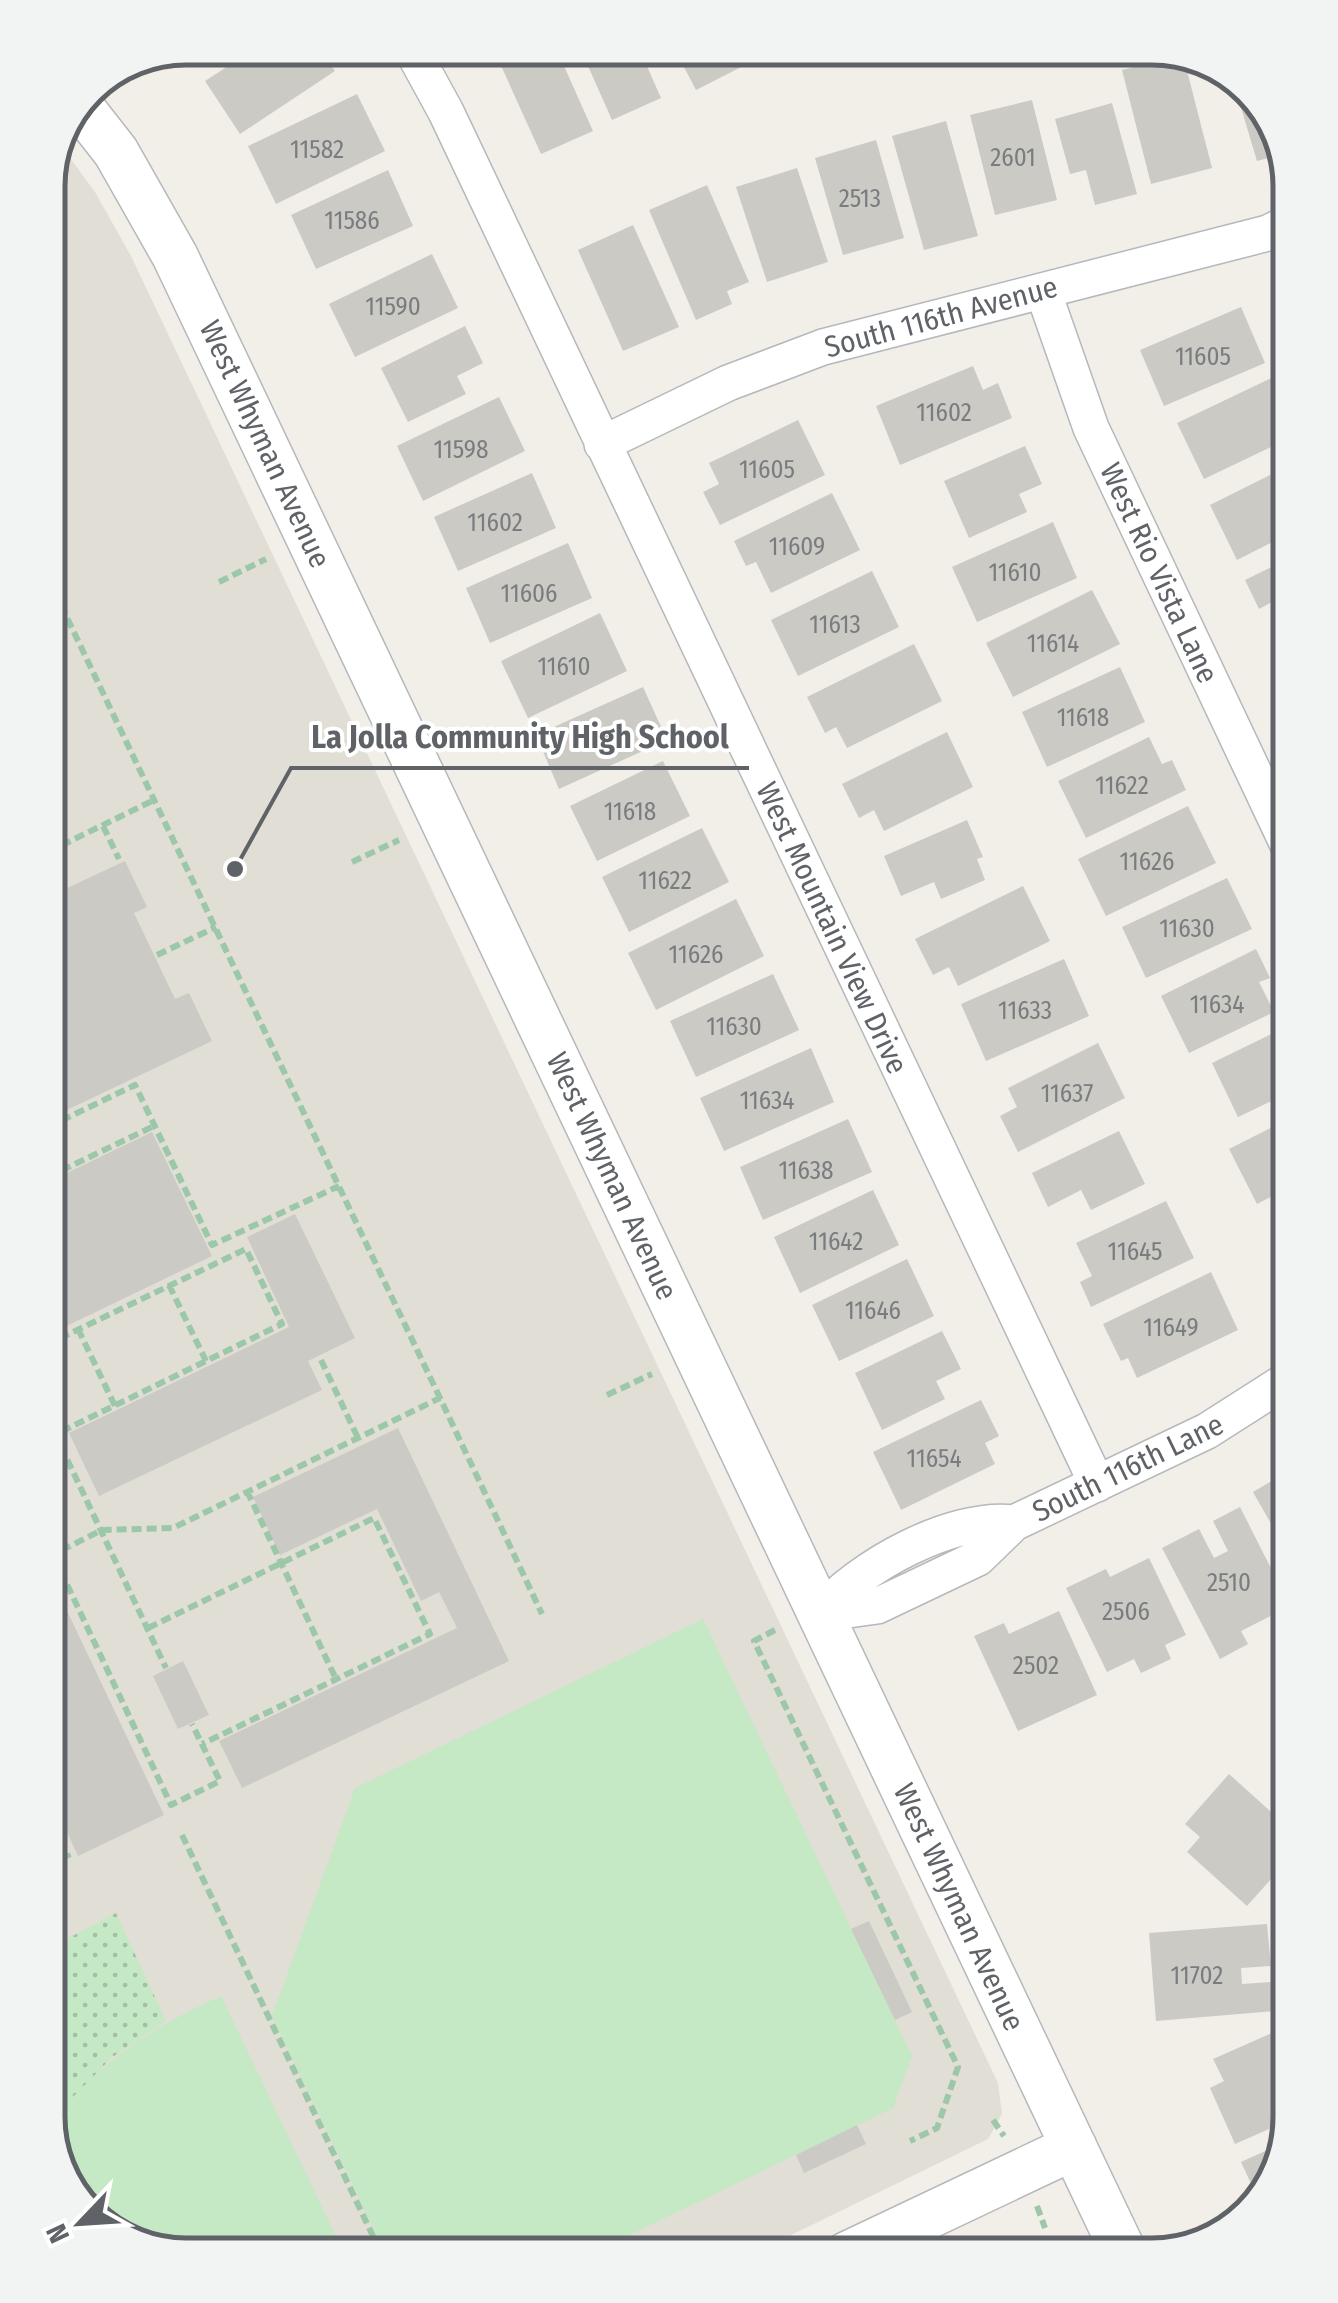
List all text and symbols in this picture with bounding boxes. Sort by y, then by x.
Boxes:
house number: 11582 [290,135,344,165]
house number: 2601 [990,143,1036,173]
house number: 2513 [839,184,881,214]
house number: 11586 [324,206,380,236]
street label: South 116th Avenue [821,269,1061,365]
house number: 11590 [365,292,421,322]
street label: West Whyman Avenue [192,315,338,573]
house number: 11605 [1175,342,1231,372]
house number: 11602 [916,398,972,428]
house number: 11598 [434,435,488,465]
house number: 11605 [739,455,795,485]
street label: West Rio Vista Lane [1092,457,1226,689]
house number: 11602 [467,508,523,538]
house number: 11609 [769,532,825,562]
house number: 11610 [988,558,1042,588]
house number: 11606 [501,579,557,609]
house number: 11613 [809,610,861,640]
house number: 11614 [1027,629,1079,659]
house number: 11610 [537,652,591,682]
house number: 11618 [1057,703,1109,733]
callout: La Jolla Community High School [291,706,749,768]
text: La Jolla Community High School [311,718,729,756]
house number: 11622 [1095,771,1149,801]
street label: West Mountain View Drive [749,776,915,1080]
house number: 11618 [604,797,656,827]
house number: 11626 [1120,847,1174,877]
house number: 11622 [638,866,692,896]
house number: 11630 [1159,914,1215,944]
house number: 11626 [669,940,723,970]
house number: 11634 [1190,990,1244,1020]
house number: 11633 [998,996,1052,1026]
house number: 11630 [706,1012,762,1042]
street label: West Whyman Avenue [539,1047,685,1305]
house number: 11637 [1041,1079,1093,1109]
house number: 11634 [740,1086,794,1116]
house number: 11638 [778,1156,834,1186]
house number: 11642 [809,1227,863,1257]
house number: 11645 [1108,1237,1162,1267]
house number: 11646 [845,1296,901,1326]
house number: 11649 [1143,1313,1199,1343]
street label: South 116th Lane [1027,1406,1229,1530]
house number: 11654 [906,1444,962,1474]
house number: 2510 [1207,1568,1251,1598]
house number: 2506 [1102,1597,1150,1627]
house number: 2502 [1013,1651,1059,1681]
street label: West Whyman Avenue [886,1778,1032,2036]
house number: 11702 [1171,1961,1223,1991]
north arrow [30,2173,130,2273]
text: N [39,2219,76,2248]

